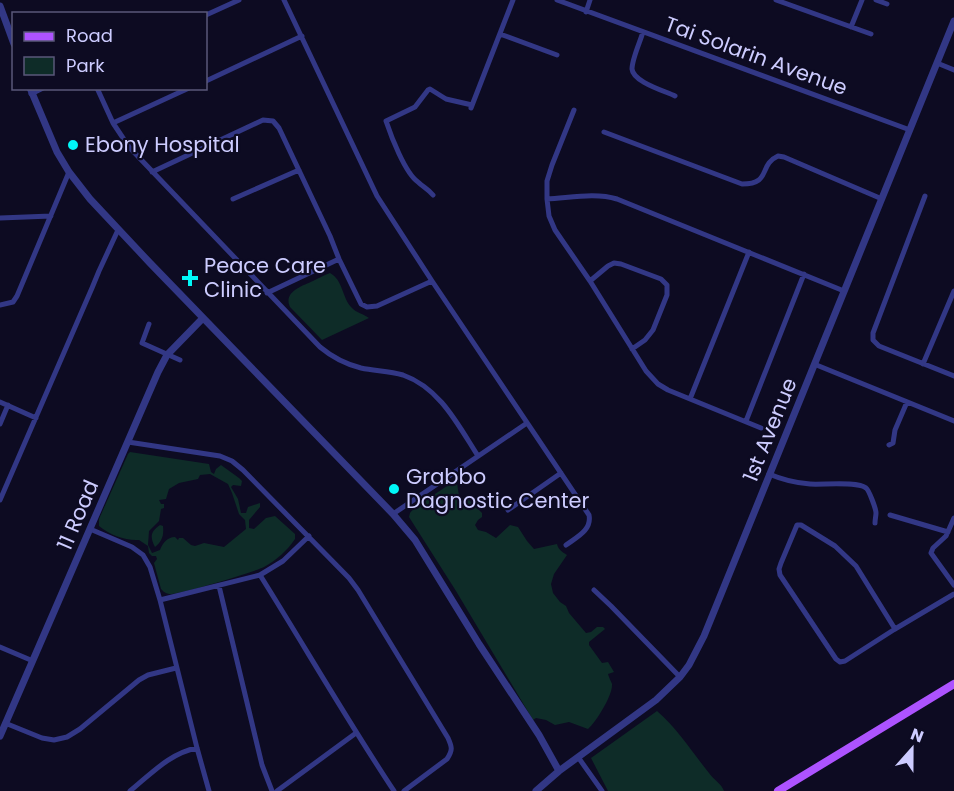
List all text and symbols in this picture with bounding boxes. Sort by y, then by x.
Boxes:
street label: Tai Solarin Avenue [661,9,852,102]
legend [12,12,207,90]
text: Road [66,23,113,48]
text: Park [66,53,105,78]
place label: Ebony Hospital [85,130,240,159]
marker: Ebony Hospital [66,138,80,152]
place label: Peace Care Clinic [204,251,326,304]
marker: Peace Care Clinic [181,269,199,287]
street label: 1st Avenue [736,373,804,486]
place label: Grabbo Dagnostic Center [406,462,590,515]
street label: 11 Road [50,475,105,554]
marker: Grabbo Dagnostic Center [387,482,401,496]
north arrow [882,719,942,779]
text: N [907,723,927,748]

